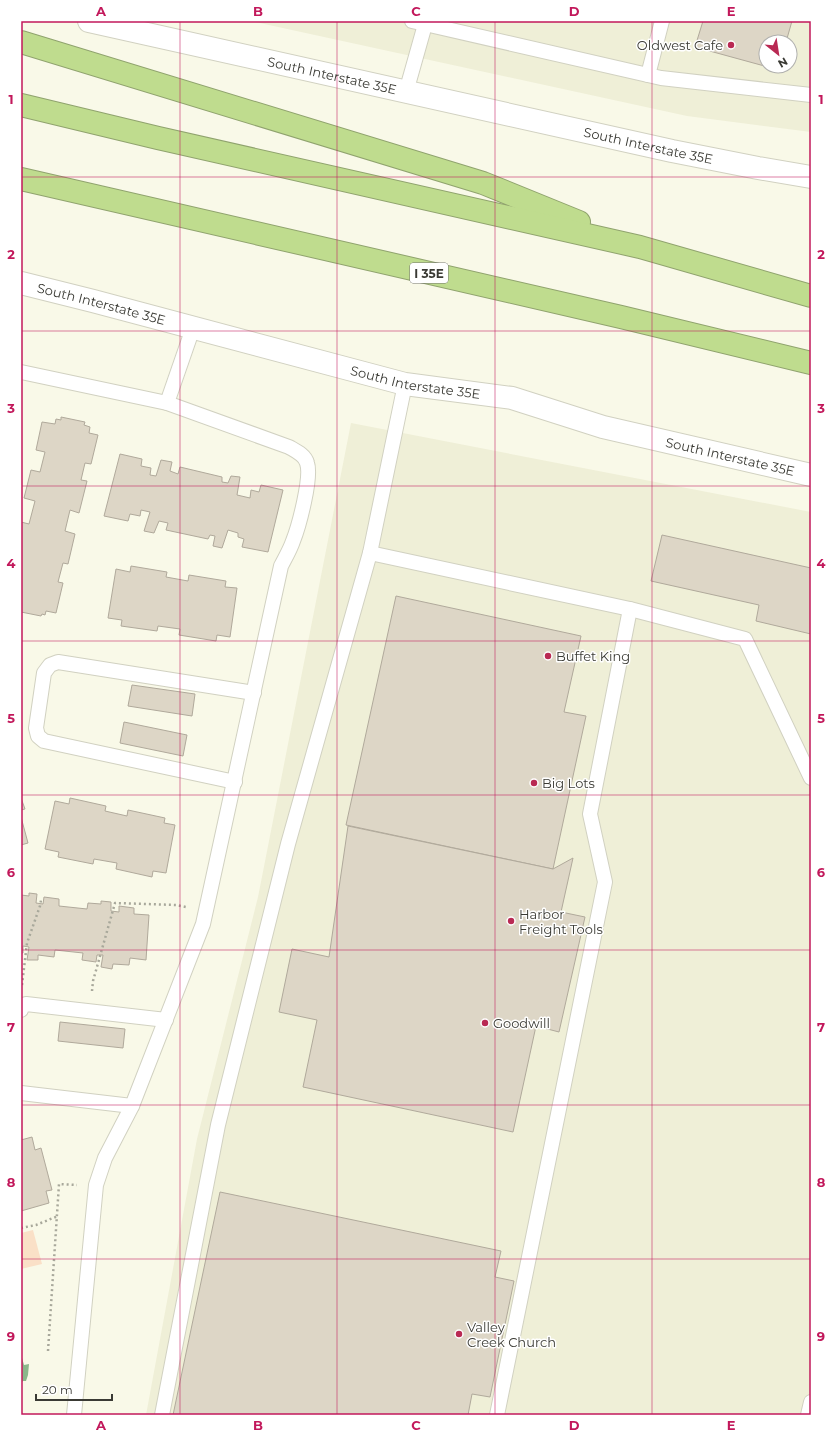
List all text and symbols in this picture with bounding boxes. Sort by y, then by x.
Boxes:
text: A [95,3,107,19]
text: B [253,3,263,19]
text: C [411,3,421,19]
text: D [569,3,580,19]
text: E [727,3,736,19]
north arrow [758,34,798,74]
place label: Oldwest Cafe [637,37,723,53]
marker: Oldwest Cafe [726,40,736,50]
street label: South Interstate 35E [266,53,398,97]
text: N [776,54,790,71]
text: 1 [8,91,14,107]
text: 1 [818,91,824,107]
street label: South Interstate 35E [582,124,714,167]
text: 2 [7,246,15,262]
text: 2 [817,246,825,262]
road number: I 35E [410,263,448,283]
street label: South Interstate 35E [36,279,167,328]
street label: South Interstate 35E [349,362,481,402]
text: 3 [6,400,15,416]
text: 3 [816,400,825,416]
street label: South Interstate 35E [664,434,796,479]
text: 4 [7,555,16,571]
text: 4 [817,555,826,571]
place label: Buffet King [556,648,630,664]
marker: Buffet King [543,651,553,661]
text: 5 [7,710,15,726]
text: 5 [817,710,825,726]
place label: Big Lots [542,775,595,791]
marker: Big Lots [529,778,539,788]
text: 6 [7,864,16,880]
text: 6 [817,864,826,880]
place label: Harbor Freight Tools [519,906,603,937]
marker: Harbor Freight Tools [506,916,516,926]
place label: Goodwill [493,1015,550,1031]
marker: Goodwill [480,1018,490,1028]
text: 7 [7,1019,15,1035]
text: 7 [817,1019,825,1035]
text: 8 [7,1174,16,1190]
text: 8 [817,1174,826,1190]
place label: Valley Creek Church [467,1319,556,1350]
text: 9 [7,1328,15,1344]
text: 9 [817,1328,825,1344]
marker: Valley Creek Church [454,1329,464,1339]
scale bar [36,1376,112,1402]
text: 20 m [42,1382,73,1397]
text: A [95,1417,107,1433]
text: B [253,1417,263,1433]
text: C [411,1417,421,1433]
text: D [569,1417,580,1433]
text: E [727,1417,736,1433]

